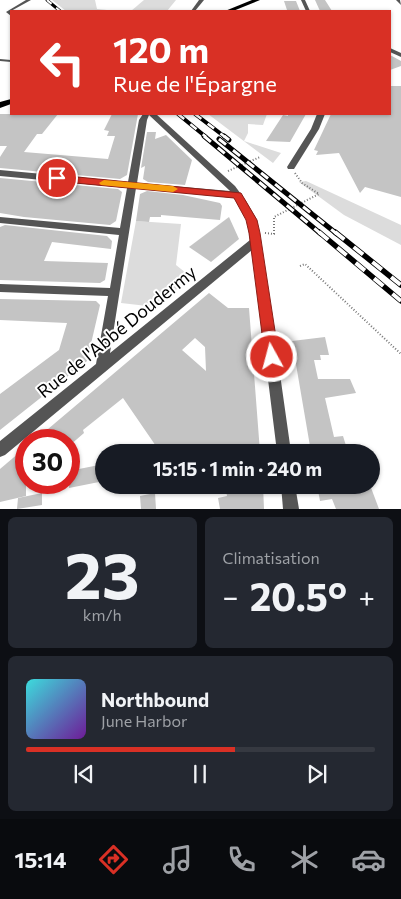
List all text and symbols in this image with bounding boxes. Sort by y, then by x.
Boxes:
text: 120 m [113,27,209,70]
icon: left [30,30,95,95]
text: Rue de l'Épargne [113,70,277,97]
pin [36,157,78,199]
icon: arrive [43,164,71,192]
street label: Rue de l'Abbé Doudermy [32,260,200,402]
position arrow [245,330,297,382]
speed limit sign: 30 [15,429,80,494]
text: 15:15 · 1 min · 240 m [153,457,322,480]
text: 23 [65,533,140,612]
text: Climatisation [223,548,320,567]
text: 20.5° [250,572,347,619]
text: − [223,579,238,613]
text: + [359,579,375,613]
text: km/h [83,605,122,624]
text: Northbound [101,688,209,711]
text: June Harbor [101,711,187,730]
icon: previous [70,760,98,788]
icon: pause [186,760,214,788]
icon: next [303,760,331,788]
icon: directions [96,842,131,877]
icon: music [160,842,195,877]
icon: phone [224,842,259,877]
icon: climate [287,842,322,877]
icon: car [351,842,386,877]
text: 15:14 [14,846,67,873]

